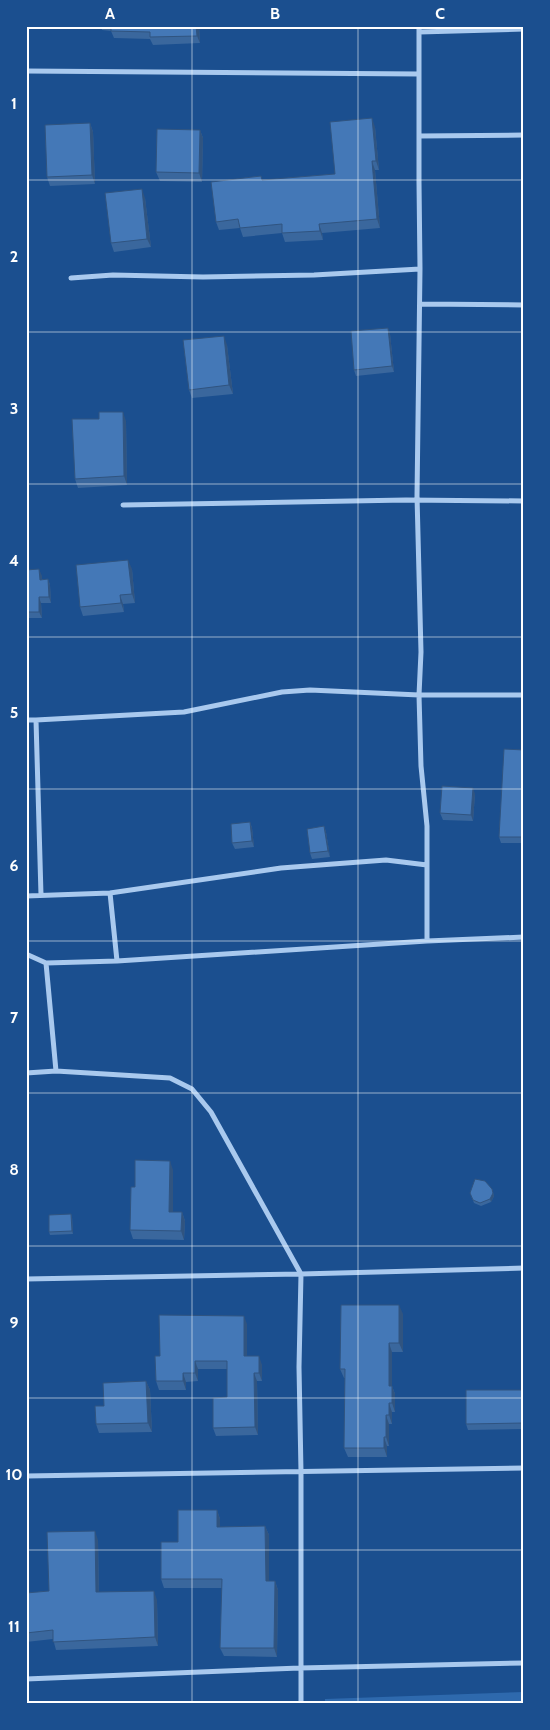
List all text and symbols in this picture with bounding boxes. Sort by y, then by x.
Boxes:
text: A [105,4,115,23]
text: B [270,4,280,23]
text: C [435,4,445,23]
text: 1 [11,94,17,113]
text: 2 [10,247,18,266]
text: 3 [10,399,18,418]
text: 4 [9,551,19,570]
text: 5 [10,703,18,722]
text: 6 [10,856,19,875]
text: 7 [10,1008,19,1027]
text: 8 [9,1160,19,1179]
text: 9 [10,1313,19,1332]
text: 10 [5,1465,23,1484]
text: 11 [8,1617,20,1636]

